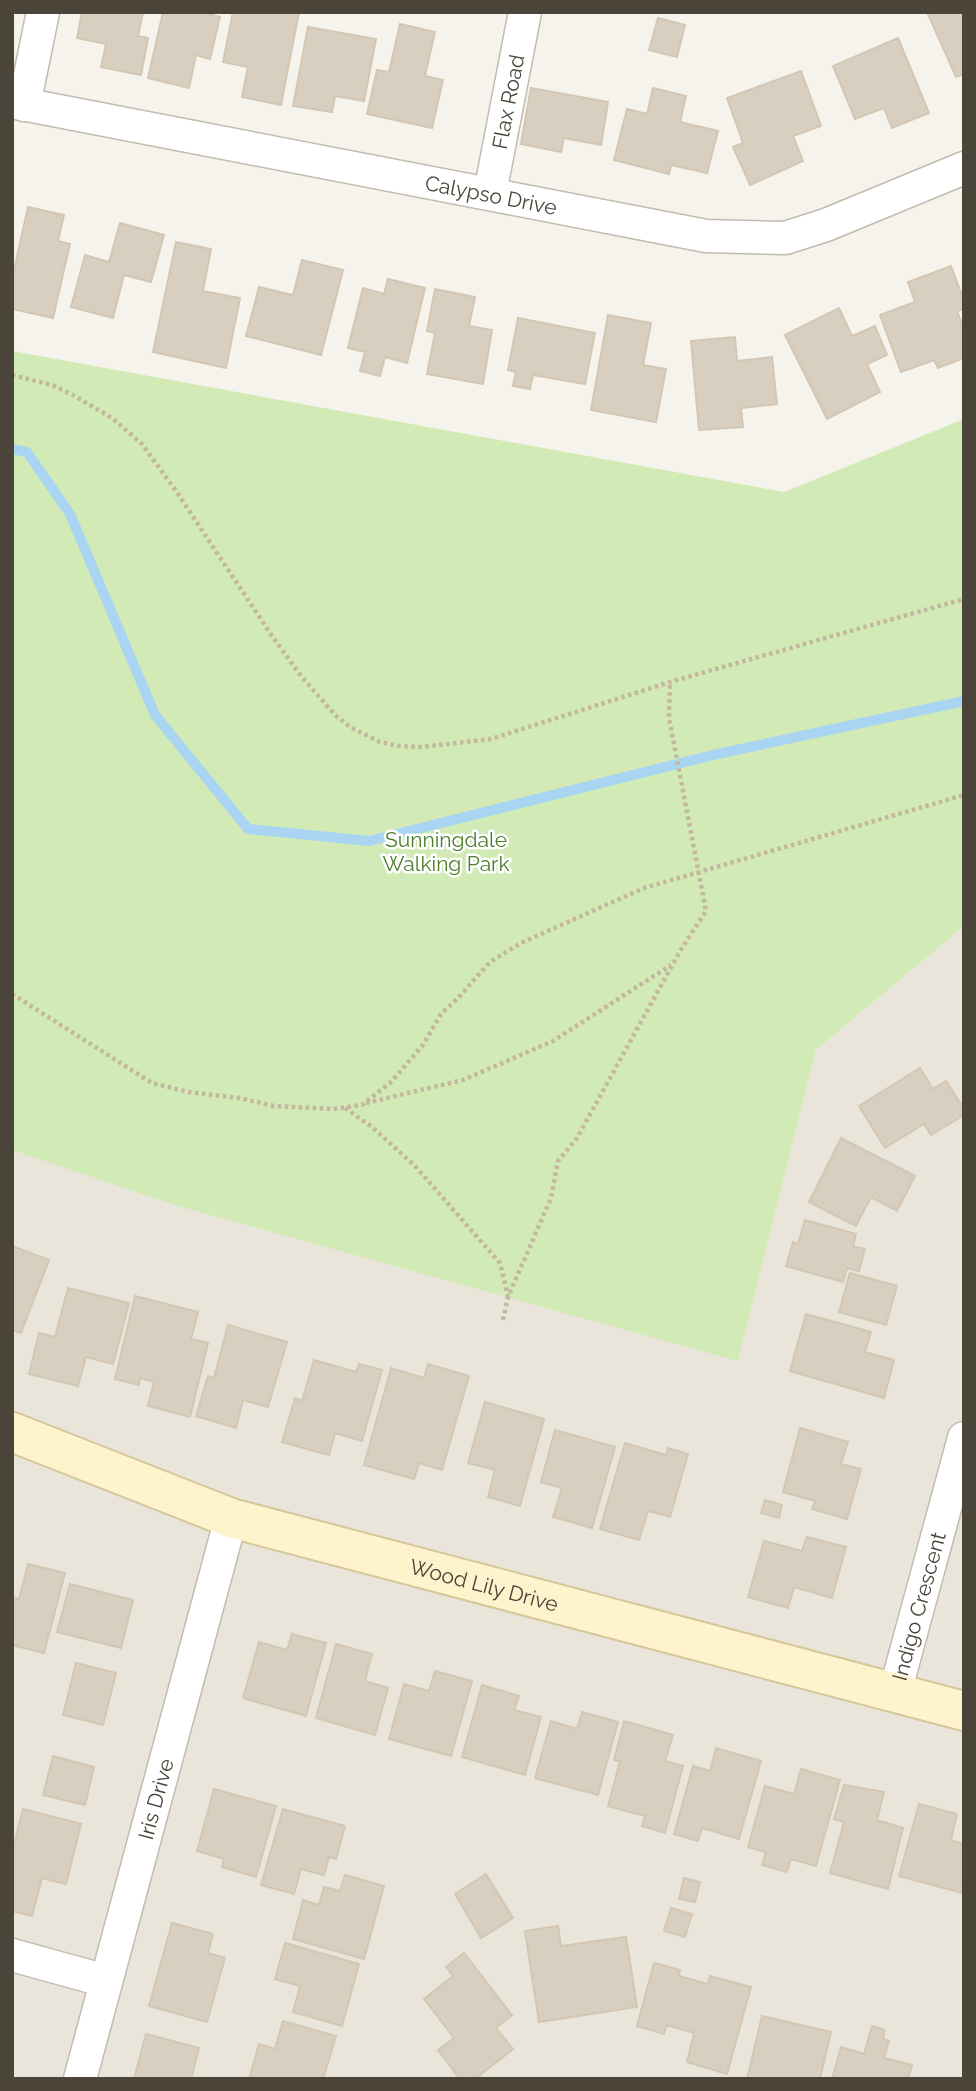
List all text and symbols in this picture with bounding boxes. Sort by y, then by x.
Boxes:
street label: Flax Road [486,52,529,151]
street label: Calypso Drive [423,170,559,219]
park label: Sunningdale Walking Park [382,827,510,876]
street label: Indigo Crescent [886,1529,950,1683]
street label: Wood Lily Drive [407,1553,561,1616]
street label: Iris Drive [133,1756,178,1842]

